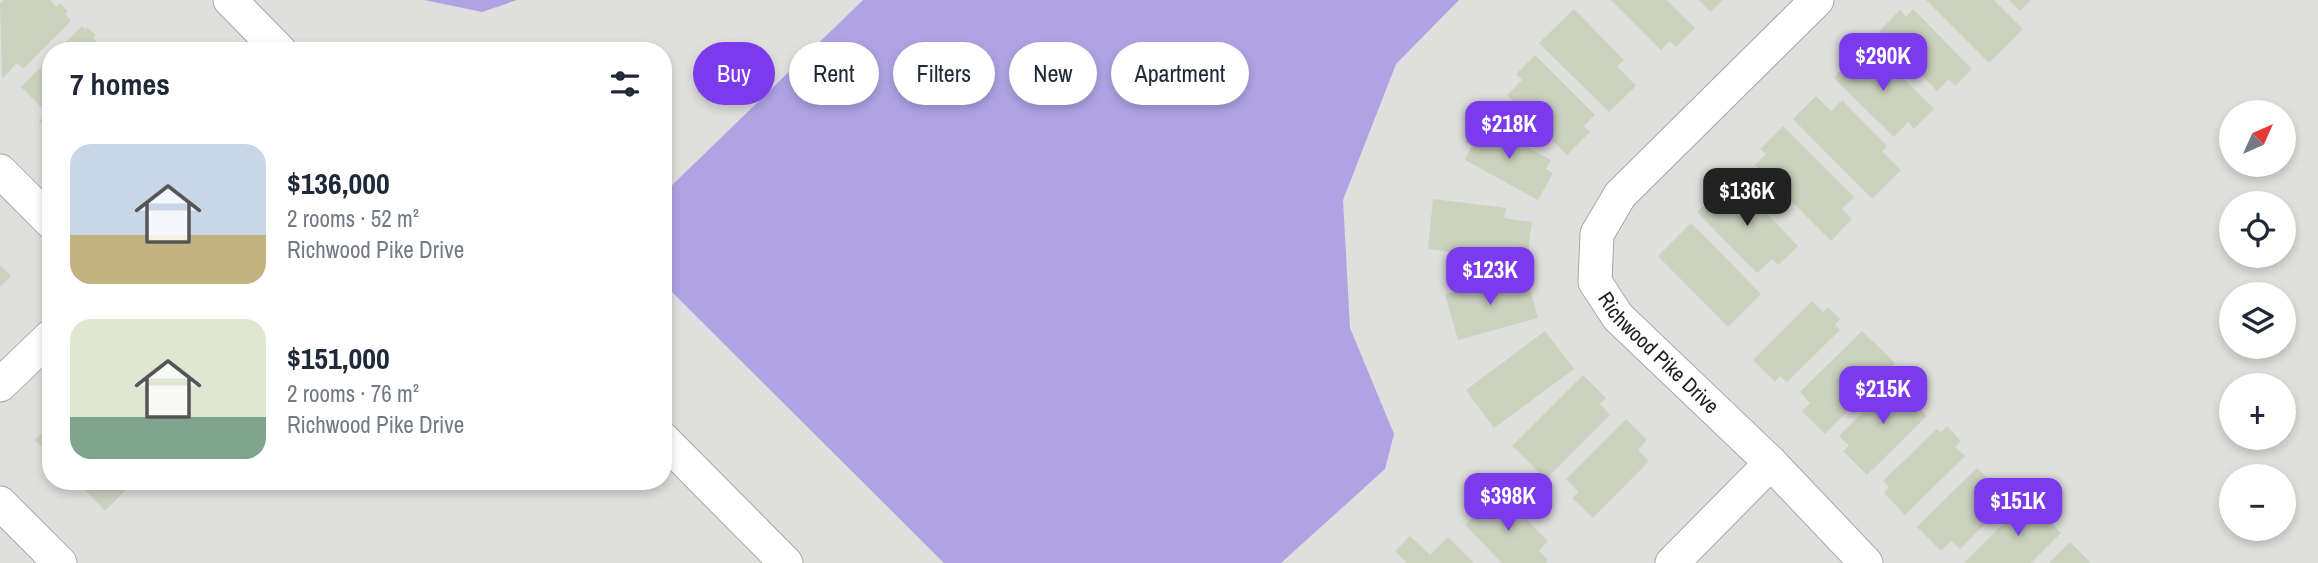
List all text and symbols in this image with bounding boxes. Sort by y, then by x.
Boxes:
pin: $290K [1834,34,1932,93]
text: $290K [1855,40,1911,71]
chip: Buy [693,42,775,105]
chip: Rent [789,42,879,105]
chip: Filters [893,42,995,105]
chip: New [1009,42,1097,105]
chip: Apartment [1111,42,1249,105]
text: 7 homes [70,64,170,104]
icon: filters [606,65,644,103]
north arrow [2219,100,2296,177]
map controls [2219,100,2296,541]
pin: $218K [1460,102,1558,161]
text: $218K [1481,108,1537,139]
text: $136,000 [287,163,390,203]
pin: $136K [1698,168,1796,228]
icon: home [126,172,210,256]
text: $136K [1719,175,1775,206]
button: locate [2219,191,2296,268]
text: 2 rooms · 52 m² [287,203,419,234]
text: Richwood Pike Drive [287,234,464,265]
pin: $123K [1441,247,1539,307]
text: $123K [1462,254,1518,285]
button: layers [2219,282,2296,359]
street label: Richwood Pike Drive [1591,286,1726,420]
text: $151,000 [287,338,390,378]
icon: home [126,347,210,431]
pin: $215K [1834,366,1932,426]
text: $215K [1855,373,1911,404]
button: + [2219,373,2296,450]
text: 2 rooms · 76 m² [287,378,419,409]
text: Richwood Pike Drive [287,409,464,440]
button: − [2219,464,2296,541]
pin: $398K [1459,474,1557,533]
pin: $151K [1969,478,2067,538]
text: $398K [1480,480,1536,511]
text: $151K [1990,485,2046,516]

